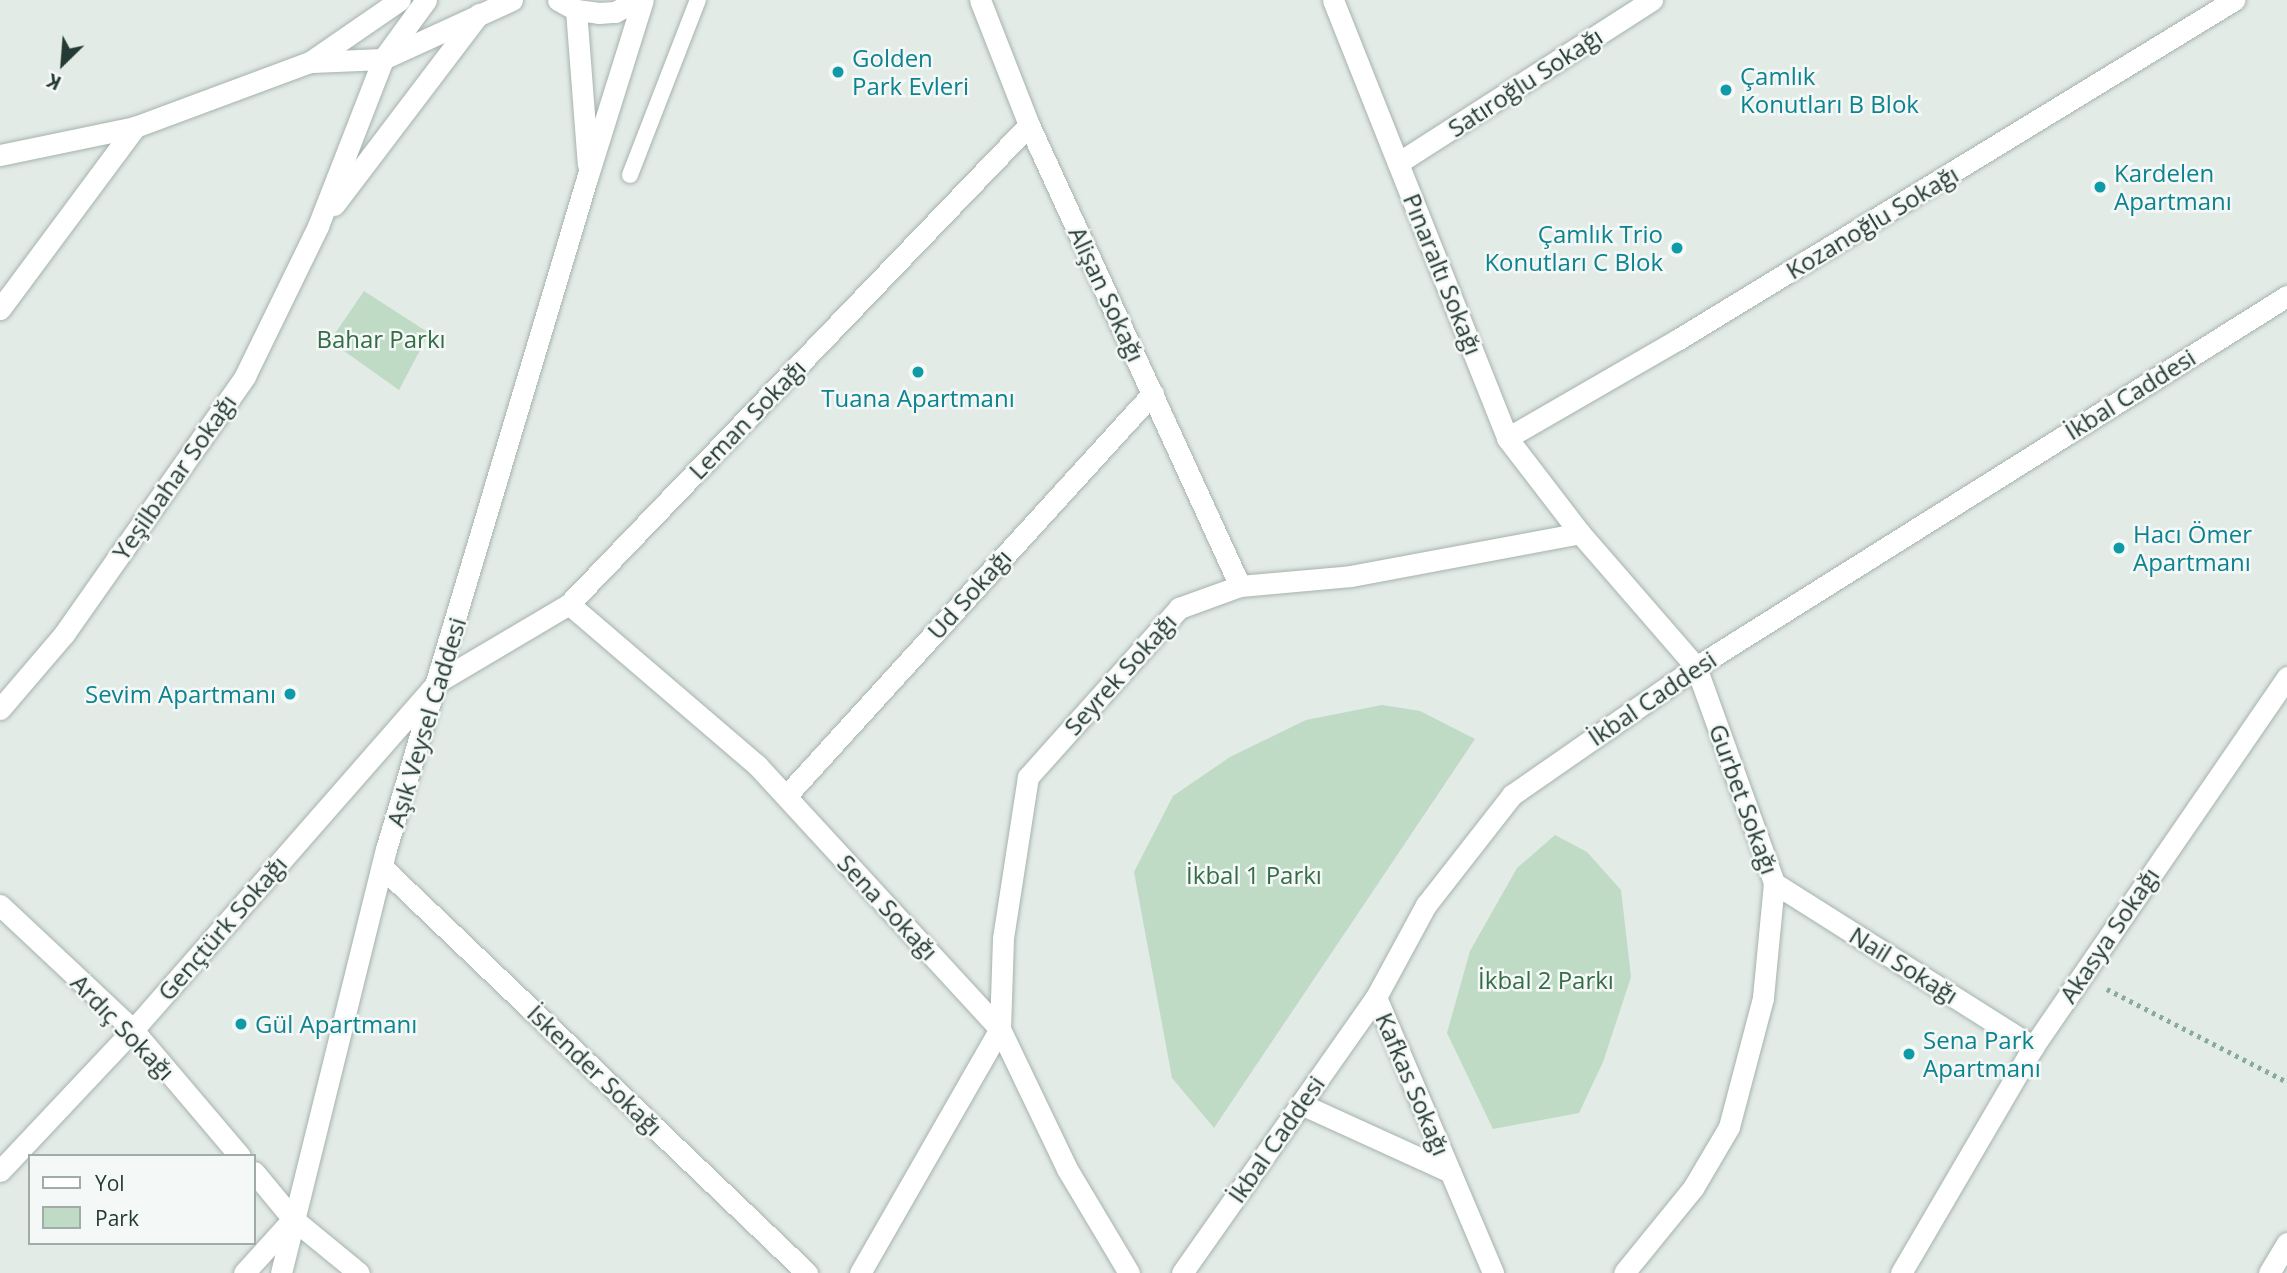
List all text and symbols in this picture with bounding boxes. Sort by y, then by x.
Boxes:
street label: Satıroğlu Sokağı [1443,21,1607,143]
north arrow [28,28,98,98]
place label: Golden Park Evleri [852,44,969,100]
place label: Çamlık Konutları B Blok [1740,62,1919,118]
marker: Golden Park Evleri [830,64,846,80]
text: K [43,68,65,96]
marker: Çamlık Konutları B Blok [1718,82,1734,98]
street label: Kozanoğlu Sokağı [1781,159,1963,285]
place label: Kardelen Apartmanı [2114,159,2232,215]
marker: Kardelen Apartmanı [2092,179,2108,195]
street label: Pınaraltı Sokağı [1398,189,1488,359]
place label: Çamlık Trio Konutları C Blok [1484,220,1663,276]
street label: Alişan Sokağı [1063,222,1151,366]
marker: Çamlık Trio Konutları C Blok [1669,240,1685,256]
park label: Bahar Parkı [316,325,446,353]
street label: İkbal Caddesi [2059,342,2201,446]
street label: Leman Sokağı [683,353,811,485]
marker: Tuana Apartmanı [910,364,926,380]
place label: Tuana Apartmanı [821,384,1015,412]
street label: Yeşilbahar Sokağı [106,389,242,565]
place label: Hacı Ömer Apartmanı [2133,520,2252,576]
marker: Hacı Ömer Apartmanı [2111,540,2127,556]
street label: Ud Sokağı [921,543,1017,645]
street label: Seyrek Sokağı [1058,607,1182,741]
street label: Aşık Veysel Caddesi [380,614,472,830]
street label: İkbal Caddesi [1582,645,1722,751]
place label: Sevim Apartmanı [85,680,276,708]
marker: Sevim Apartmanı [282,686,298,702]
street label: Gurbet Sokağı [1704,720,1784,878]
street label: Sena Sokağı [832,848,944,966]
street label: Gençtürk Sokağı [152,850,292,1006]
park label: İkbal 1 Parkı [1186,861,1322,889]
street label: Akasya Sokağı [2053,862,2165,1008]
street label: Nail Sokağı [1844,920,1964,1010]
park label: İkbal 2 Parkı [1478,966,1614,994]
street label: Ardıç Sokağı [65,968,181,1086]
street label: İskender Sokağı [522,999,668,1141]
street label: Kafkas Sokağı [1370,1008,1456,1160]
place label: Gül Apartmanı [255,1010,417,1038]
marker: Gül Apartmanı [233,1016,249,1032]
place label: Sena Park Apartmanı [1923,1026,2041,1082]
marker: Sena Park Apartmanı [1901,1046,1917,1062]
street label: İkbal Caddesi [1222,1070,1330,1208]
legend [28,1154,256,1245]
text: Yol [95,1169,125,1197]
text: Park [95,1204,139,1232]

